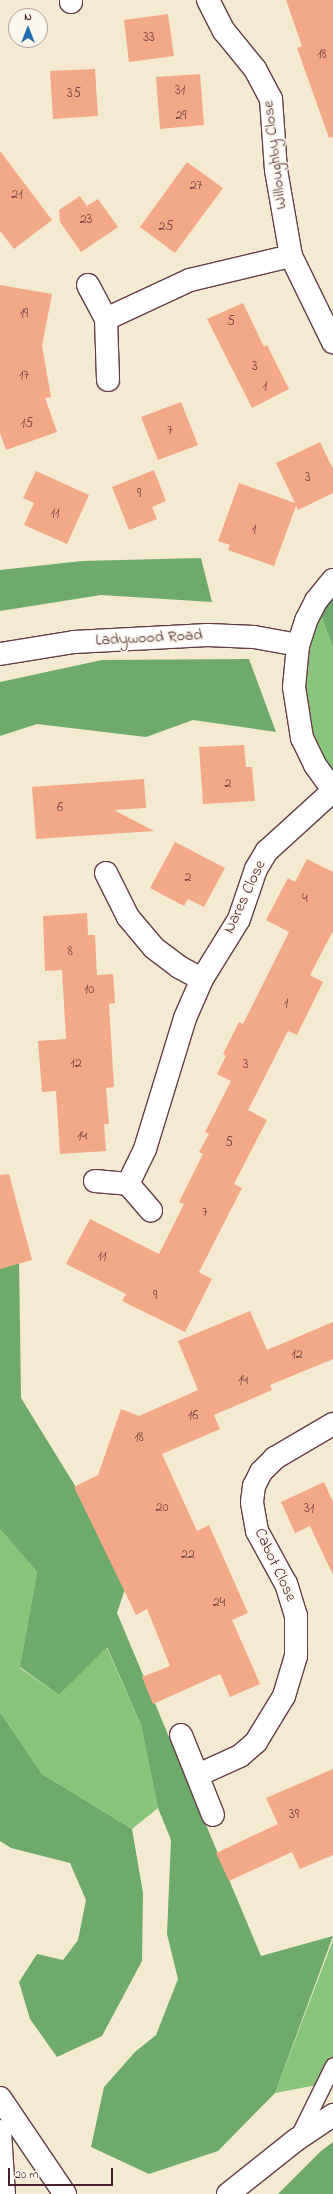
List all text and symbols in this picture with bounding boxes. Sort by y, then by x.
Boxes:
north arrow [8,8,48,48]
text: N [24,9,32,25]
house number: 33 [143,30,155,46]
house number: 18 [317,47,327,63]
house number: 31 [175,83,185,99]
house number: 35 [67,86,81,102]
street label: Willoughby Close [259,99,291,211]
house number: 29 [175,108,187,124]
house number: 27 [190,178,202,194]
house number: 21 [11,187,23,203]
house number: 23 [80,212,92,228]
house number: 25 [159,219,173,235]
house number: 19 [20,306,28,322]
house number: 5 [227,314,235,330]
house number: 3 [252,359,258,375]
house number: 17 [19,368,29,384]
house number: 1 [263,379,267,395]
house number: 15 [21,416,33,432]
house number: 7 [167,423,173,439]
house number: 3 [305,470,311,486]
house number: 9 [137,486,141,502]
house number: 11 [51,506,59,522]
house number: 1 [252,522,256,538]
street label: Ladywood Road [95,626,203,650]
house number: 2 [225,776,231,792]
house number: 6 [57,800,63,816]
street label: Nares Close [220,857,270,937]
house number: 2 [185,870,191,886]
house number: 4 [302,891,308,907]
house number: 8 [67,944,73,960]
house number: 10 [84,982,94,998]
house number: 1 [284,996,288,1012]
house number: 12 [70,1056,82,1072]
house number: 3 [243,1057,249,1073]
house number: 14 [77,1129,87,1145]
house number: 5 [225,1135,233,1151]
house number: 7 [202,1205,208,1221]
house number: 11 [98,1249,106,1265]
house number: 9 [153,1288,157,1304]
house number: 12 [291,1347,303,1363]
house number: 14 [238,1373,248,1389]
house number: 16 [188,1408,198,1424]
house number: 18 [134,1430,144,1446]
house number: 20 [155,1500,169,1516]
house number: 31 [304,1501,314,1517]
street label: Cabot Close [250,1525,300,1605]
house number: 22 [181,1547,195,1563]
house number: 24 [213,1595,225,1611]
house number: 39 [289,1807,299,1823]
scale bar [10,2160,115,2186]
text: 20 m [15,2166,38,2184]

